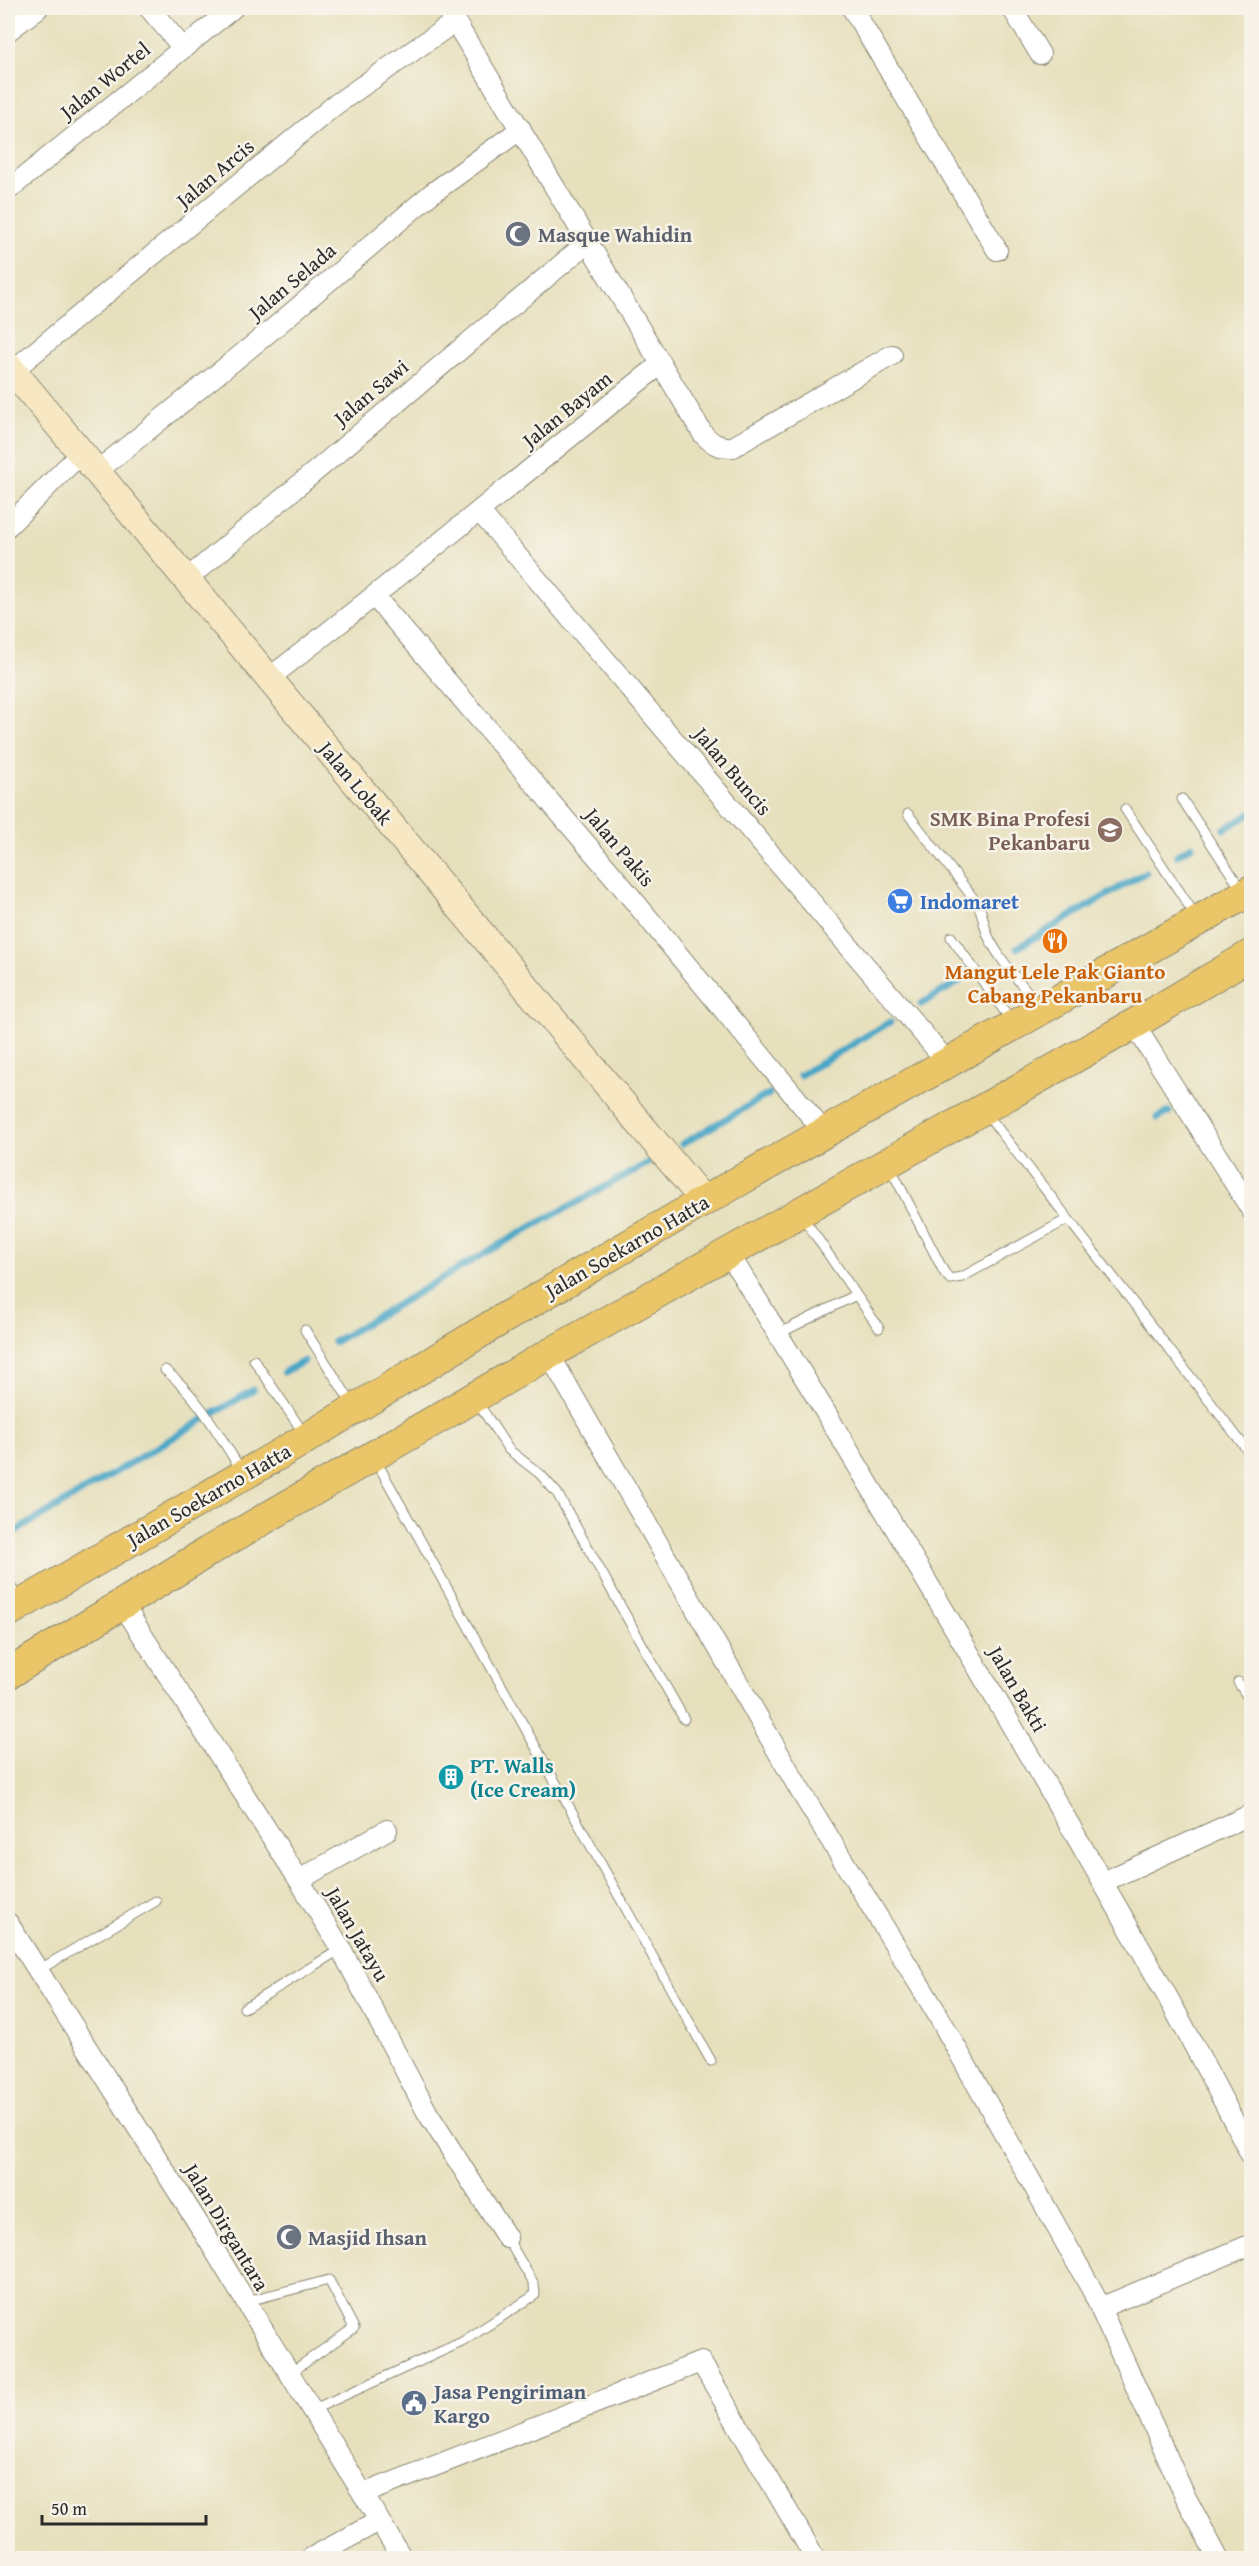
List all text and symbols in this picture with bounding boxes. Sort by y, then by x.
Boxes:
street label: Jalan Wortel [51,34,157,128]
street label: Jalan Arcis [167,131,261,217]
mosque icon: Masque Wahidin [503,219,533,249]
place label: Masque Wahidin [538,219,693,250]
street label: Jalan Selada [239,235,343,329]
street label: Jalan Sawi [324,351,415,435]
street label: Jalan Bayam [513,363,619,457]
street label: Jalan Buncis [685,718,779,822]
street label: Jalan Lobak [310,732,401,832]
street label: Jalan Pakis [576,798,662,893]
place label: SMK Bina Profesi Pekanbaru [930,803,1090,858]
school or university icon: SMK Bina Profesi Pekanbaru [1095,815,1125,845]
supermarket icon: Indomaret [885,886,915,916]
place label: Indomaret [920,886,1019,917]
restaurant icon: Mangut Lele Pak Gianto Cabang Pekanbaru [1040,926,1070,956]
place label: Mangut Lele Pak Gianto Cabang Pekanbaru [945,956,1165,1011]
street label: Jalan Soekarno Hatta [537,1186,715,1307]
street label: Jalan Soekarno Hatta [119,1435,297,1556]
street label: Jalan Bakti [979,1638,1055,1738]
place label: PT. Walls (Ice Cream) [470,1750,576,1805]
building icon: PT. Walls (Ice Cream) [436,1762,466,1792]
street label: Jalan Jatayu [317,1878,398,1988]
street label: Jalan Dirgantara [175,2155,277,2297]
mosque icon: Masjid Ihsan [274,2222,304,2252]
place label: Masjid Ihsan [308,2222,428,2253]
place label: Jasa Pengiriman Kargo [431,2376,587,2431]
public building icon: Jasa Pengiriman Kargo [399,2388,429,2418]
scale bar [42,2488,206,2526]
text: 50 m [51,2495,87,2522]

